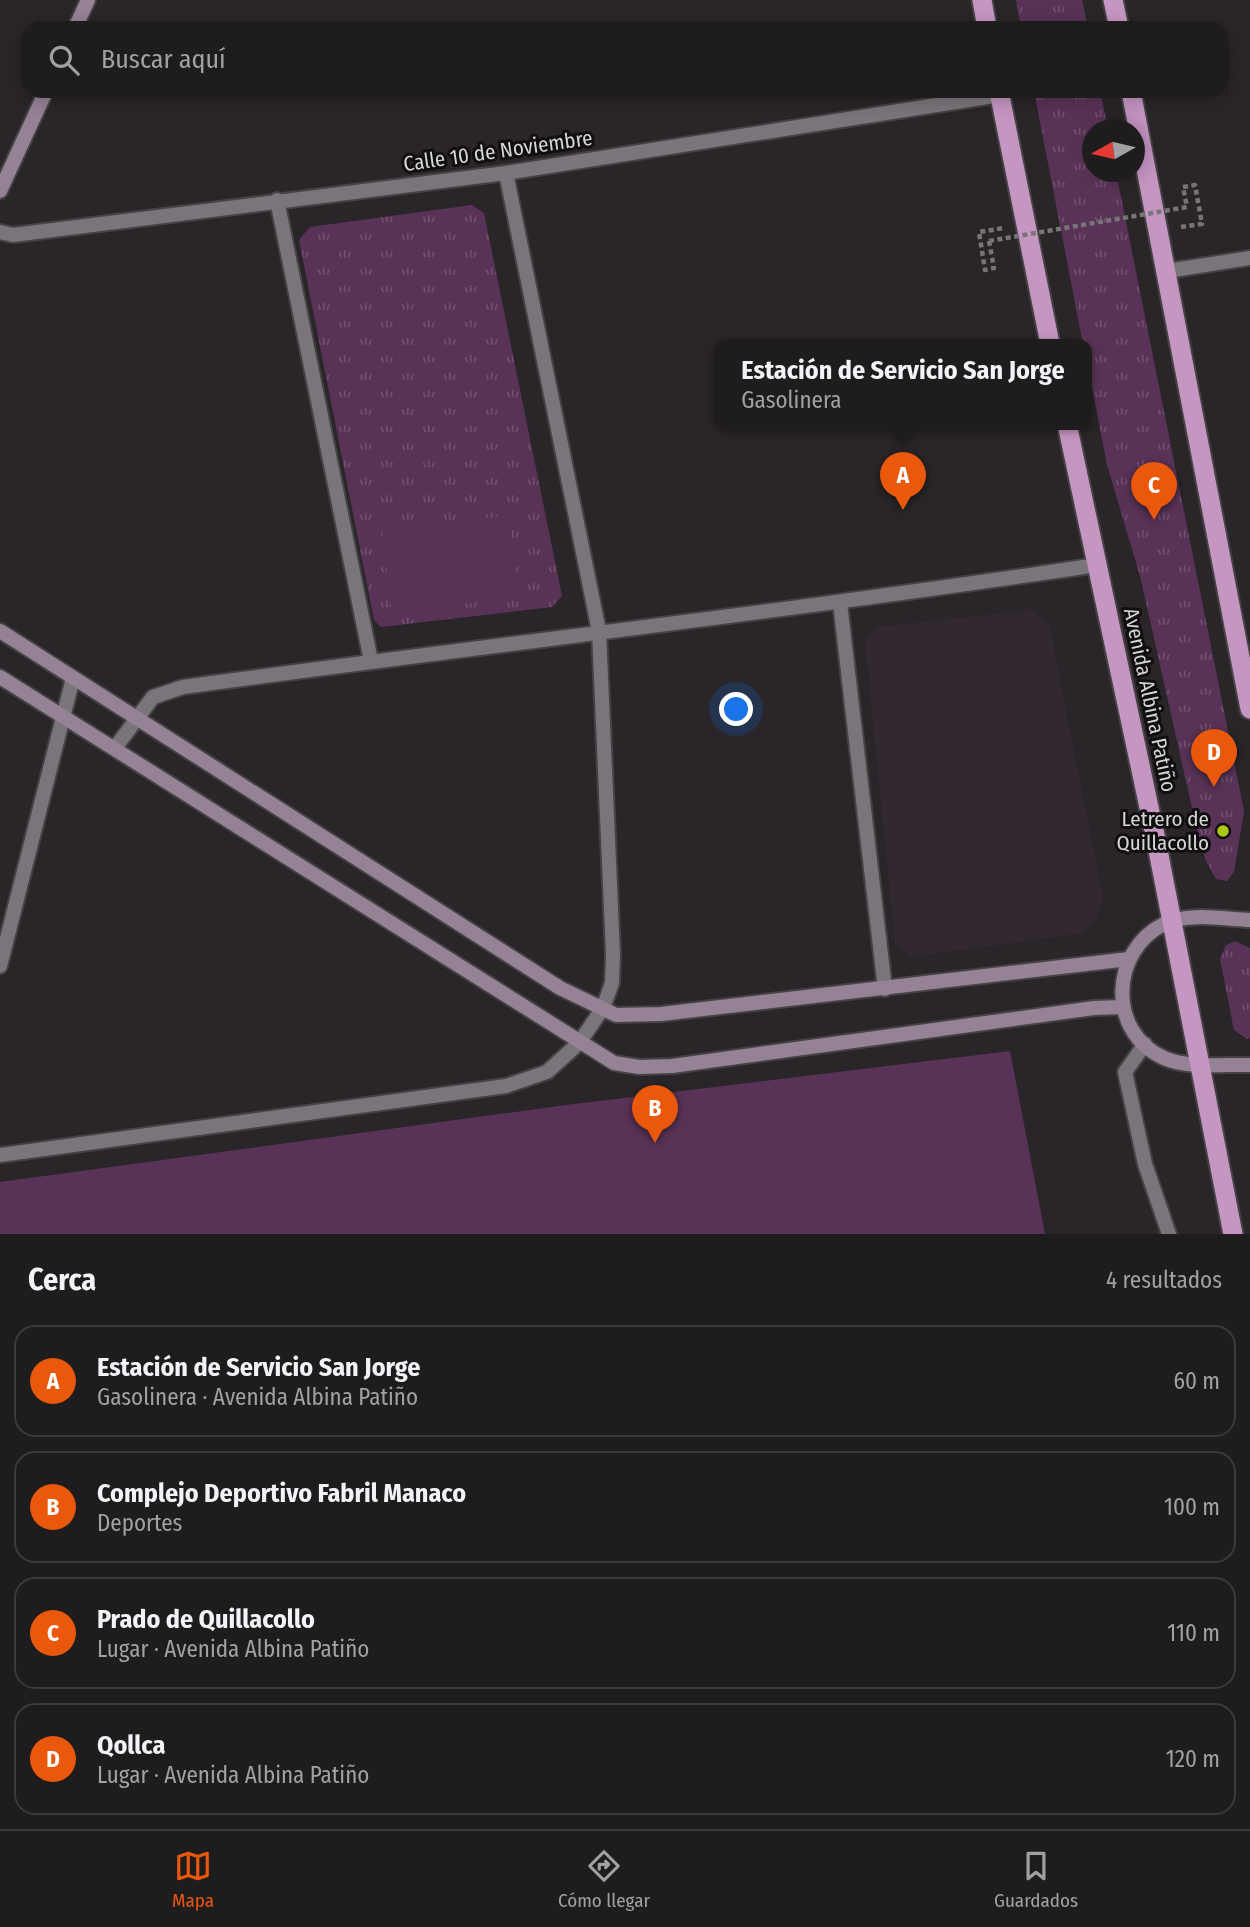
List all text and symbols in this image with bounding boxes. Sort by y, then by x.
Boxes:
search box [21,21,1229,98]
icon: search [45,41,83,79]
text: Buscar aquí [101,44,226,75]
north arrow [1082,119,1145,182]
street label: Calle 10 de Noviembre [402,125,594,177]
popup [714,339,1092,430]
text: Estación de Servicio San Jorge [741,355,1065,386]
text: Gasolinera [741,386,842,414]
pin: A [880,452,926,510]
pin: C [1131,462,1177,520]
street label: Avenida Albina Patiño [1118,606,1182,794]
your location [719,692,753,726]
pin: D [1191,729,1237,787]
place label: Letrero de Quillacollo [1117,806,1209,856]
marker: Letrero de Quillacollo [1215,823,1231,839]
pin: B [632,1085,678,1143]
text: Cerca [28,1262,96,1298]
text: 4 resultados [1106,1266,1222,1294]
text: Estación de Servicio San Jorge [97,1352,420,1383]
text: A [47,1367,59,1395]
text: 60 m [1174,1367,1220,1395]
text: Gasolinera · Avenida Albina Patiño [97,1383,418,1411]
text: Complejo Deportivo Fabril Manaco [97,1478,466,1509]
text: B [47,1493,59,1521]
text: 100 m [1164,1493,1220,1521]
text: Deportes [97,1509,182,1537]
text: Prado de Quillacollo [97,1604,315,1635]
text: C [47,1619,59,1647]
text: 110 m [1167,1619,1220,1647]
text: Lugar · Avenida Albina Patiño [97,1635,369,1663]
text: Qollca [97,1730,165,1761]
text: D [46,1745,60,1773]
text: 120 m [1166,1745,1220,1773]
text: Lugar · Avenida Albina Patiño [97,1761,369,1789]
tab: Mapa [172,1847,214,1912]
tab: Cómo llegar [558,1847,650,1912]
tab: Guardados [994,1847,1078,1912]

